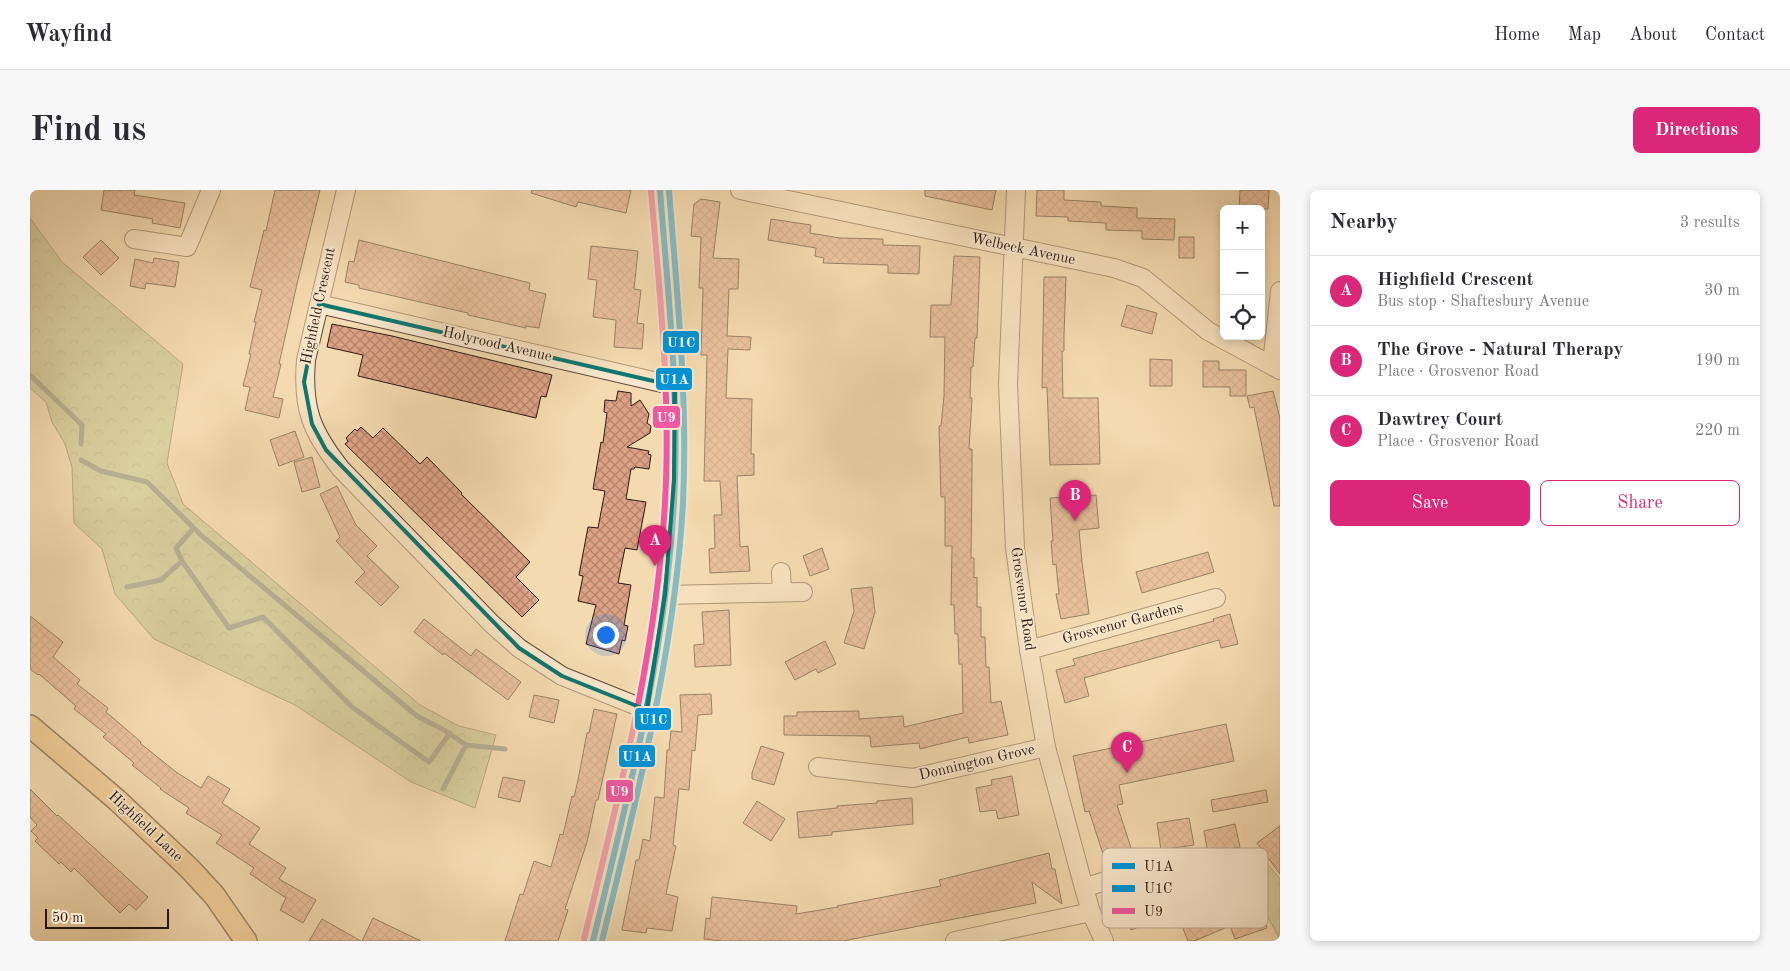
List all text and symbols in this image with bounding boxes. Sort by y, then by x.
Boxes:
text: Wayfind [25,23,112,47]
text: Home [1494,26,1540,44]
text: Map [1568,26,1601,44]
text: About [1629,26,1677,44]
text: Contact [1705,26,1765,44]
button: Directions [1633,107,1760,153]
text: Find us [30,113,146,148]
map controls [1220,205,1265,340]
button: + [1220,205,1265,250]
text: Nearby [1330,212,1398,233]
text: 3 results [1680,215,1740,231]
street label: Welbeck Avenue [969,232,1077,268]
street label: Highfield Crescent [299,246,339,366]
button: − [1220,250,1265,295]
text: Highfield Crescent [1377,271,1534,290]
text: A [1340,283,1352,299]
text: 30 m [1704,283,1740,299]
text: Bus stop · Shaftesbury Avenue [1377,294,1589,310]
button: locate [1220,295,1265,340]
street label: Holyrood Avenue [441,325,553,365]
line badge: U1C [662,330,700,354]
text: U1C [667,336,695,350]
text: The Grove - Natural Therapy [1377,341,1623,360]
text: B [1340,353,1352,369]
text: 190 m [1695,353,1740,369]
text: Place · Grosvenor Road [1377,364,1539,380]
line badge: U1A [655,367,693,391]
text: U1A [659,373,689,387]
line badge: U9 [652,405,681,429]
text: U9 [656,411,676,425]
text: Dawtrey Court [1377,411,1503,430]
text: C [1341,423,1351,439]
text: 220 m [1695,423,1740,439]
text: Place · Grosvenor Road [1377,434,1539,450]
pin: B [1059,480,1091,521]
button: Save [1330,480,1530,526]
button: Share [1540,480,1740,526]
pin: A [639,525,671,566]
street label: Grosvenor Road [1007,546,1037,652]
street label: Grosvenor Gardens [1061,601,1185,647]
your location [593,622,619,648]
line badge: U1C [634,707,672,731]
text: U1C [639,713,667,727]
pin: C [1111,732,1143,773]
street label: Donnington Grove [918,742,1036,784]
line badge: U1A [618,744,656,768]
text: U1A [622,750,652,764]
line badge: U9 [605,779,634,803]
text: U9 [609,785,629,799]
street label: Highfield Lane [105,789,185,865]
legend [1102,848,1268,928]
text: U1A [1144,860,1174,874]
text: U1C [1144,882,1172,896]
text: U9 [1144,905,1163,919]
scale bar [45,906,169,929]
text: 50 m [52,911,83,925]

